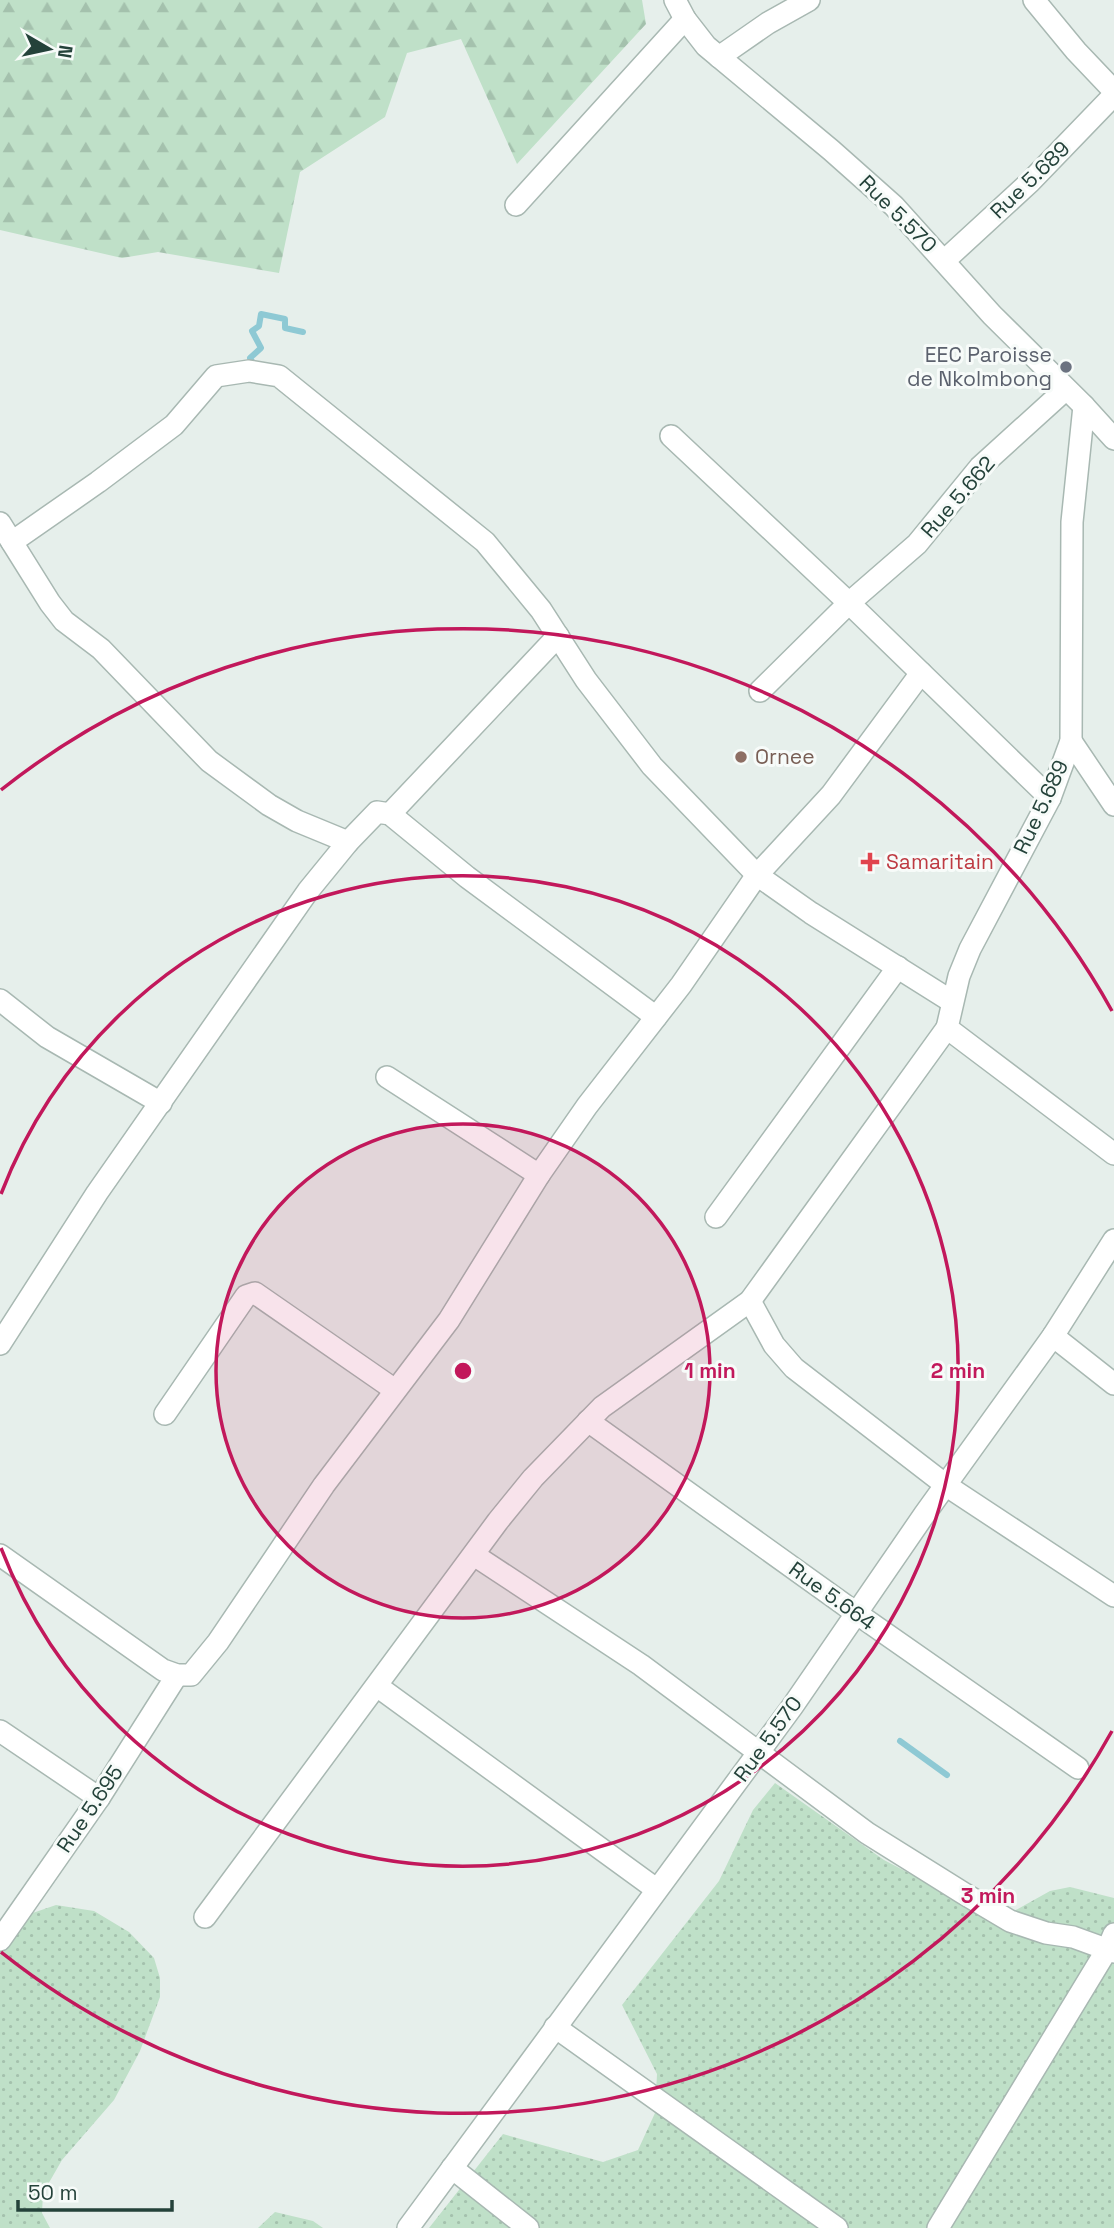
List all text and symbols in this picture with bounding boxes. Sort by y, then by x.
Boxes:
north arrow [14,14,84,84]
text: N [52,43,79,60]
street label: Rue 5.689 [984,135,1075,224]
street label: Rue 5.570 [854,169,943,258]
place label: EEC Paroisse de Nkolmbong [907,341,1052,392]
marker: EEC Paroisse de Nkolmbong [1058,359,1074,375]
street label: Rue 5.662 [915,450,1001,543]
place label: Ornee [755,743,815,770]
marker: Ornee [733,749,749,765]
street label: Rue 5.689 [1007,756,1074,858]
place label: Samaritain [886,848,994,875]
marker: Samaritain [860,852,880,872]
text: 1 min [684,1357,736,1384]
text: 2 min [931,1357,985,1384]
centre of rings [451,1359,475,1383]
street label: Rue 5.664 [784,1555,881,1636]
street label: Rue 5.570 [727,1691,808,1787]
street label: Rue 5.695 [50,1760,129,1858]
text: 3 min [961,1882,1015,1909]
scale bar [18,2168,172,2212]
text: 50 m [28,2179,78,2206]

